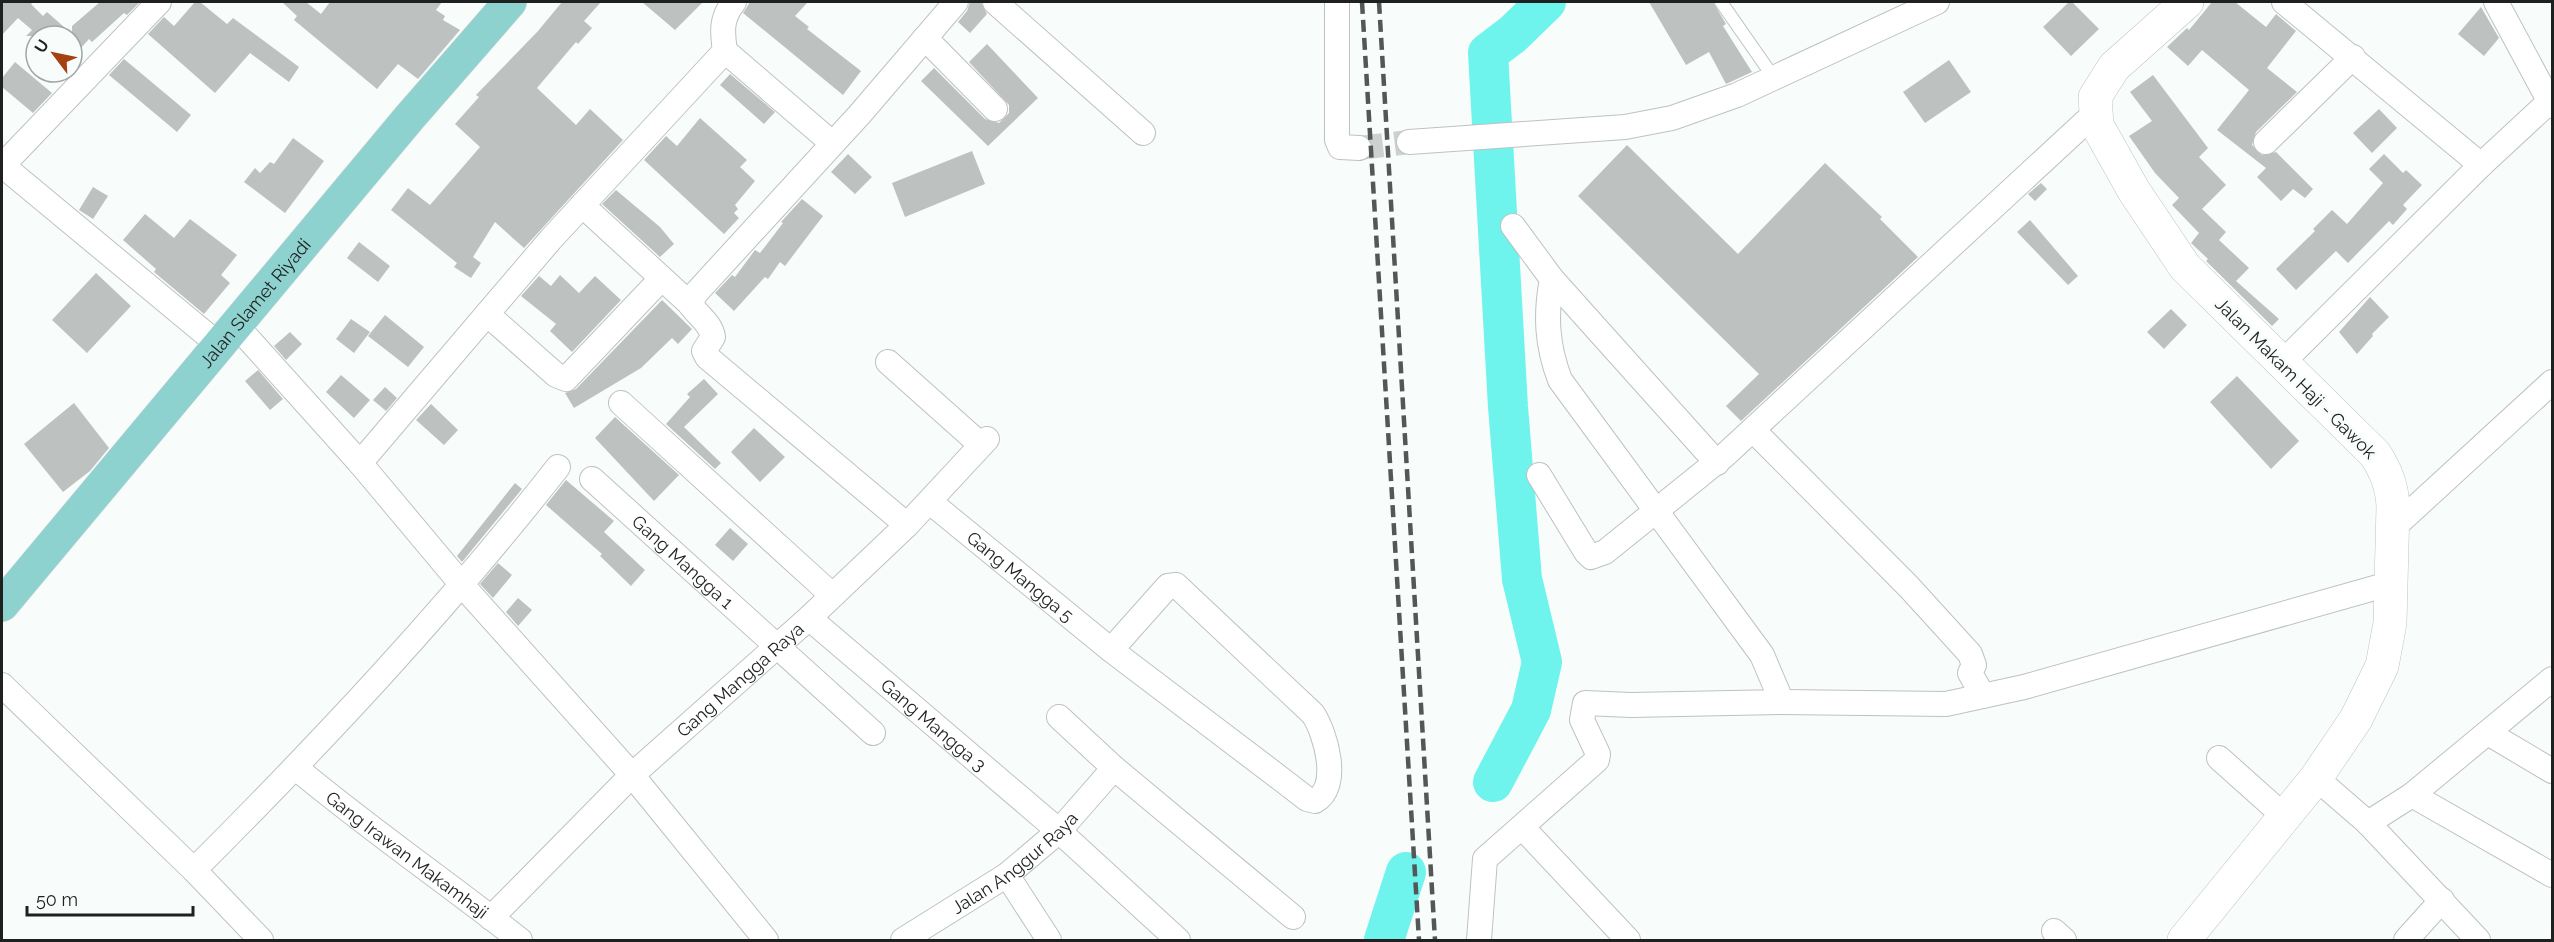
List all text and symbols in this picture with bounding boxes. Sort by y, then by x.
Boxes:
north arrow [24,24,84,84]
text: U [30,36,53,56]
street label: Jalan Slamet Riyadi [195,234,315,371]
street label: Jalan Makam Haji - Gawok [2211,293,2381,463]
street label: Gang Mangga 1 [628,510,738,613]
street label: Gang Mangga 5 [963,526,1078,626]
street label: Gang Mangga Raya [672,618,807,741]
street label: Gang Mangga 3 [877,674,991,775]
street label: Gang Irawan Makamhaji [322,786,493,923]
street label: Jalan Anggur Raya [947,807,1082,918]
scale bar [27,879,194,917]
text: 50 m [36,889,78,910]

